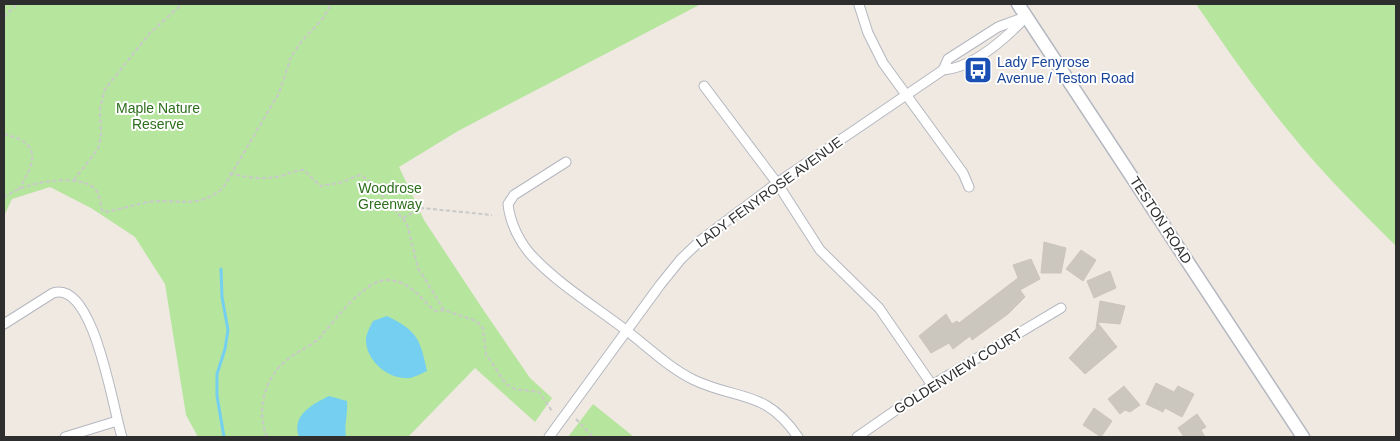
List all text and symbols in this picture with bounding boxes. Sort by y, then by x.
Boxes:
place label: Lady Fenyrose Avenue / Teston Road [997,54,1134,86]
bus stop icon: Lady Fenyrose Avenue / Teston Road [963,55,993,85]
park label: Maple Nature Reserve [116,100,200,132]
street label: LADY FENYROSE AVENUE [693,134,845,250]
street label: TESTON ROAD [1127,173,1195,267]
park label: Woodrose Greenway [358,180,422,212]
street label: GOLDENVIEW COURT [891,325,1026,417]

